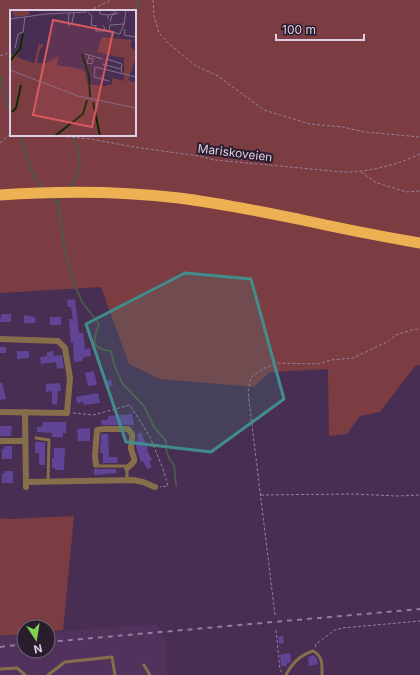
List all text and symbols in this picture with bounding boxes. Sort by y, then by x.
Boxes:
inset map [10,10,136,136]
scale bar [276,16,364,42]
text: 100 m [282,22,316,37]
street label: Mariskoveien [197,140,273,165]
north arrow [16,619,56,659]
text: N [33,641,44,657]

